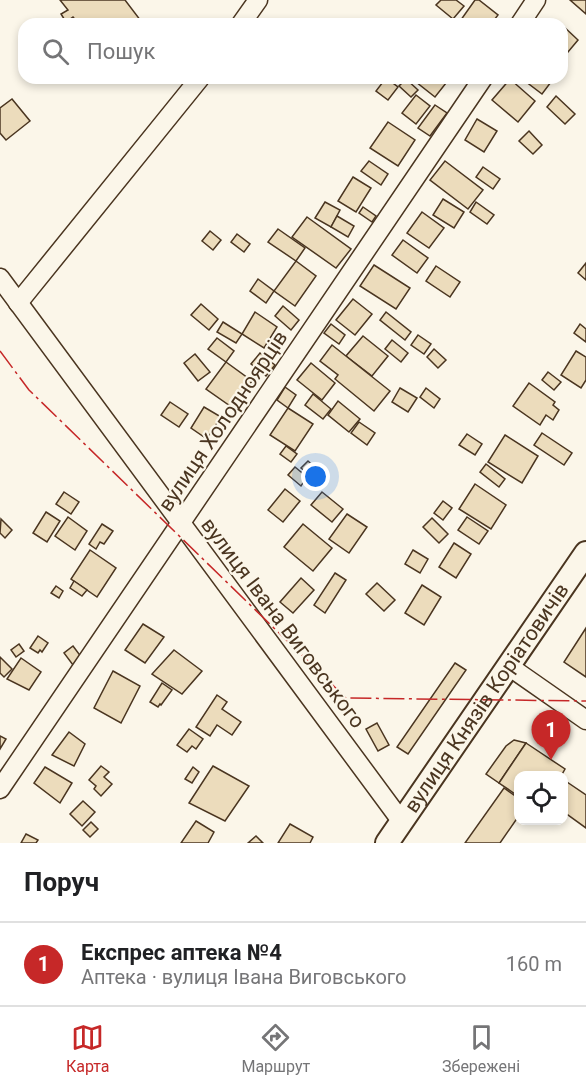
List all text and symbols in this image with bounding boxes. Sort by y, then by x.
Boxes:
search box [18,18,568,84]
icon: search [39,35,72,68]
text: Пошук [87,39,155,64]
street label: вулиця Холодноярців [154,326,292,516]
your location [301,462,330,491]
street label: вулиця Івана Виговського [196,513,370,733]
street label: вулиця Князів Коріатовичів [400,579,574,817]
pin: 1 [532,710,570,760]
map controls [514,771,568,825]
button: locate [514,771,568,825]
text: Поруч [24,867,99,897]
text: Експрес аптека №4 [81,940,282,965]
text: 1 [38,952,49,976]
text: 160 m [506,952,562,976]
text: Аптека · вулиця Івана Виговського [81,965,406,989]
tab: Карта [66,1021,110,1076]
tab: Маршрут [241,1021,310,1076]
tab: Збережені [442,1021,520,1076]

